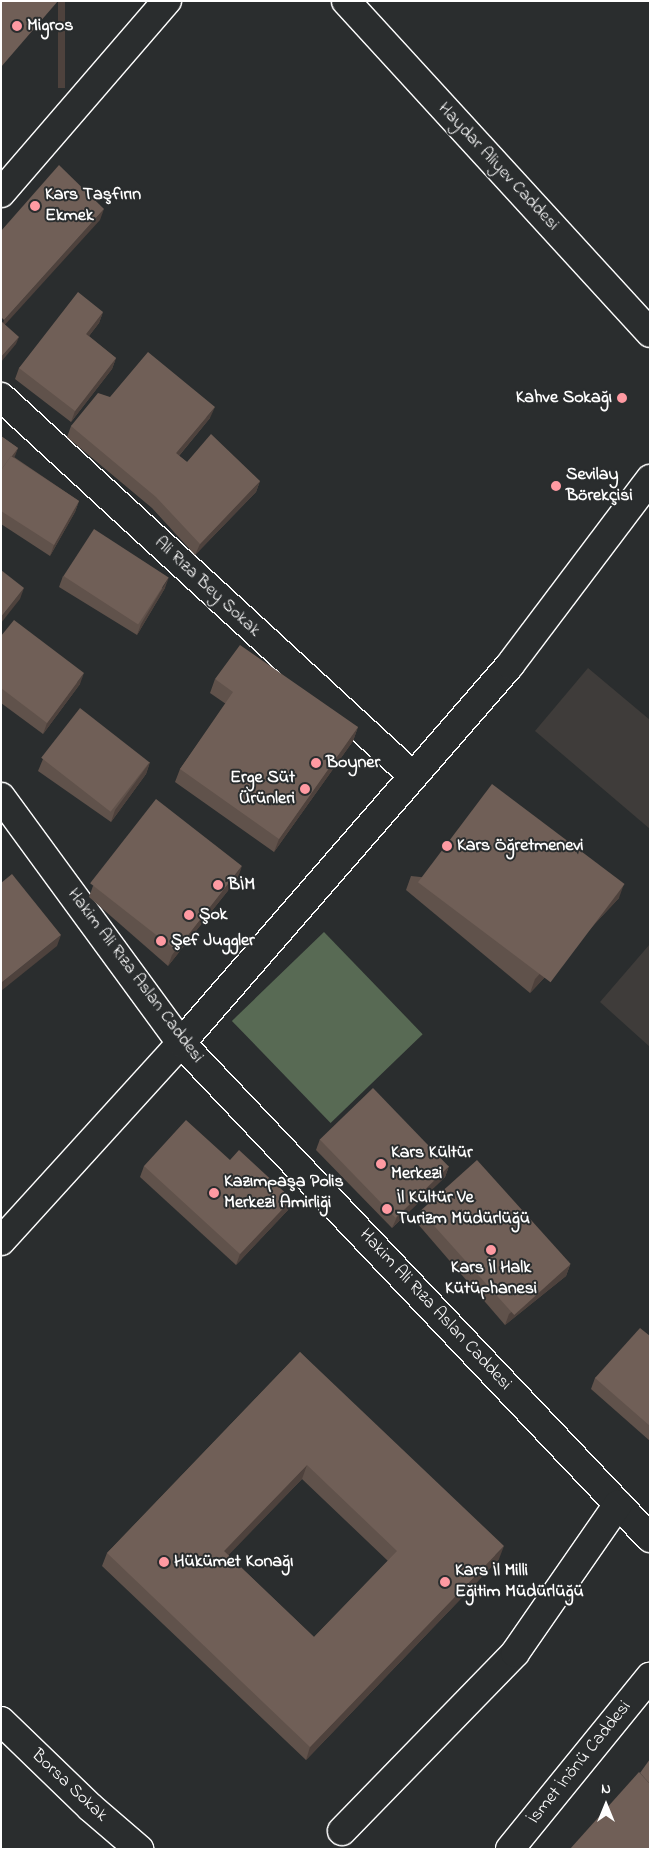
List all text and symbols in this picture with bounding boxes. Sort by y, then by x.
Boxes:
place label: Migros [27,15,73,37]
marker: Migros [11,20,23,32]
street label: Haydar Aliyev Caddesi [433,98,563,236]
place label: Kars Taşfırın Ekmek [45,185,141,228]
marker: Kars Taşfırın Ekmek [29,200,41,212]
place label: Kahve Sokağı [516,387,612,409]
marker: Kahve Sokağı [616,392,628,404]
place label: Sevilay Börekçisi [566,465,633,508]
marker: Sevilay Börekçisi [550,480,562,492]
street label: Ali Rıza Bey Sokak [149,532,265,642]
place label: Boyner [326,752,380,774]
marker: Boyner [310,757,322,769]
place label: Erge Süt Ürünleri [230,768,295,811]
marker: Erge Süt Ürünleri [299,783,311,795]
place label: Kars Öğretmenevi [457,835,583,857]
marker: Kars Öğretmenevi [441,840,453,852]
place label: BİM [228,874,255,896]
marker: BİM [212,879,224,891]
street label: Hakim Ali Rıza Aslan Caddesi [62,884,208,1068]
place label: Şok [199,904,227,926]
marker: Şok [183,909,195,921]
place label: Şef Juggler [171,930,255,952]
marker: Şef Juggler [155,935,167,947]
place label: Kars Kültür Merkezi [391,1143,473,1186]
marker: Kars Kültür Merkezi [375,1158,387,1170]
place label: Kazımpaşa Polis Merkezi Amirliği [224,1172,344,1214]
marker: Kazımpaşa Polis Merkezi Amirliği [208,1187,220,1199]
place label: İl Kültür Ve Turizm Müdürlüğü [397,1188,530,1230]
marker: İl Kültür Ve Turizm Müdürlüğü [381,1203,393,1215]
street label: Hakim Ali Rıza Aslan Caddesi [354,1225,516,1395]
marker: Kars İl Halk Kütüphanesi [485,1244,497,1256]
place label: Kars İl Halk Kütüphanesi [445,1258,537,1300]
place label: Hükümet Konağı [174,1551,293,1573]
marker: Hükümet Konağı [158,1556,170,1568]
place label: Kars İl Milli Eğitim Müdürlüğü [455,1561,584,1604]
marker: Kars İl Milli Eğitim Müdürlüğü [439,1576,451,1588]
street label: İsmet İnönü Caddesi [524,1697,636,1829]
street label: Borsa Sokak [26,1745,112,1827]
text: N [601,1779,611,1800]
north arrow [581,1780,631,1830]

